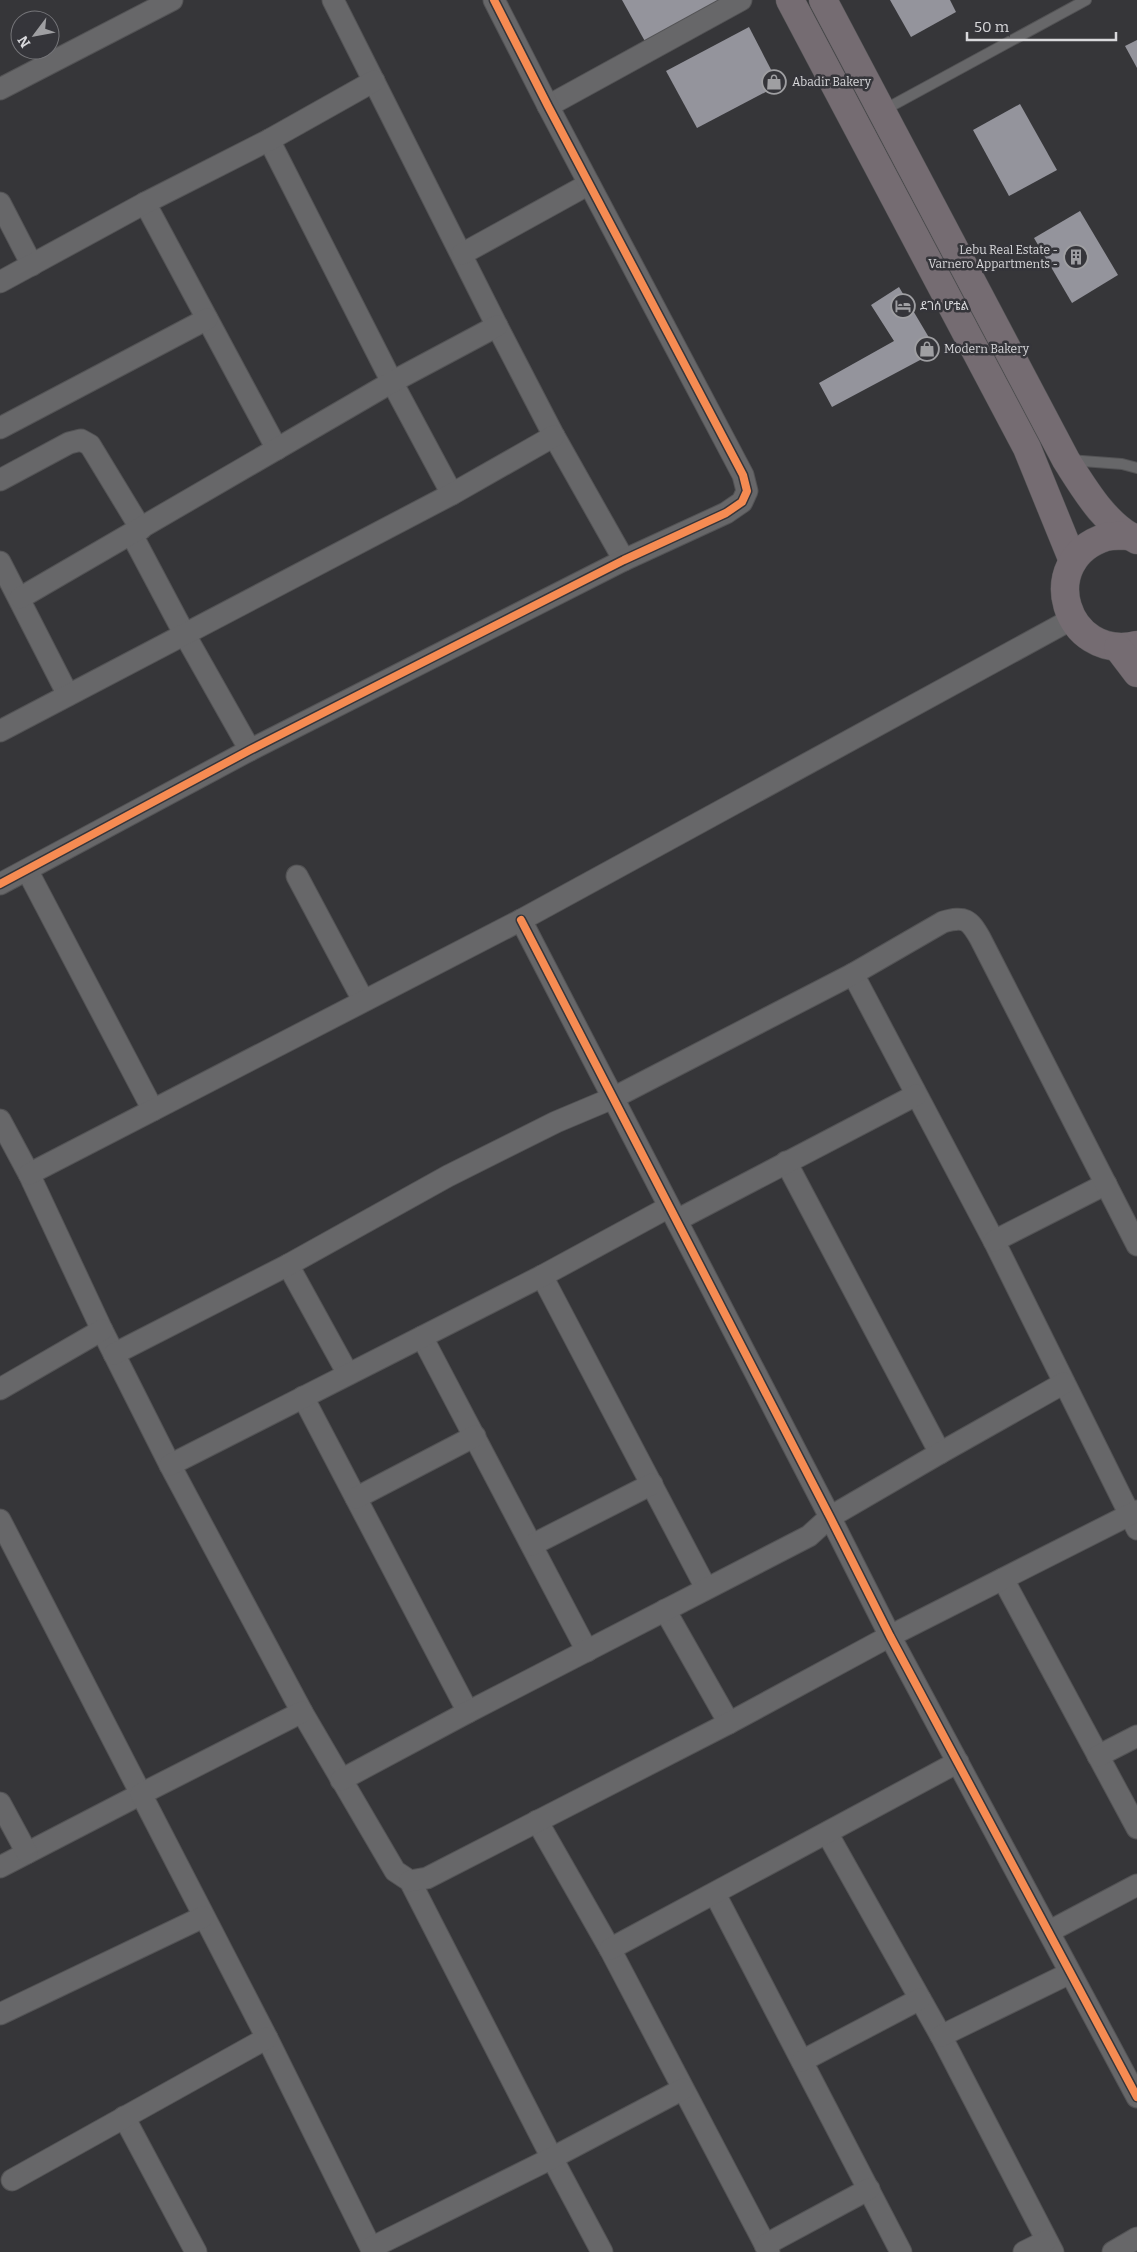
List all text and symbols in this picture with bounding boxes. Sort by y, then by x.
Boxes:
north arrow [10,10,60,60]
scale bar [967,10,1116,42]
text: 50 m [974,18,1010,36]
text: N [14,32,34,51]
shop icon: Abadir Bakery [761,69,787,95]
place label: Abadir Bakery [792,75,872,89]
place label: Lebu Real Estate - Varnero Appartments - [928,243,1058,271]
building icon: Lebu Real Estate - Varnero Appartments - [1063,244,1089,270]
hotel icon: ደገሰ ሆቴል [890,293,916,319]
place label: ደገሰ ሆቴል [920,299,969,313]
shop icon: Modern Bakery [914,336,940,362]
place label: Modern Bakery [944,342,1030,356]

